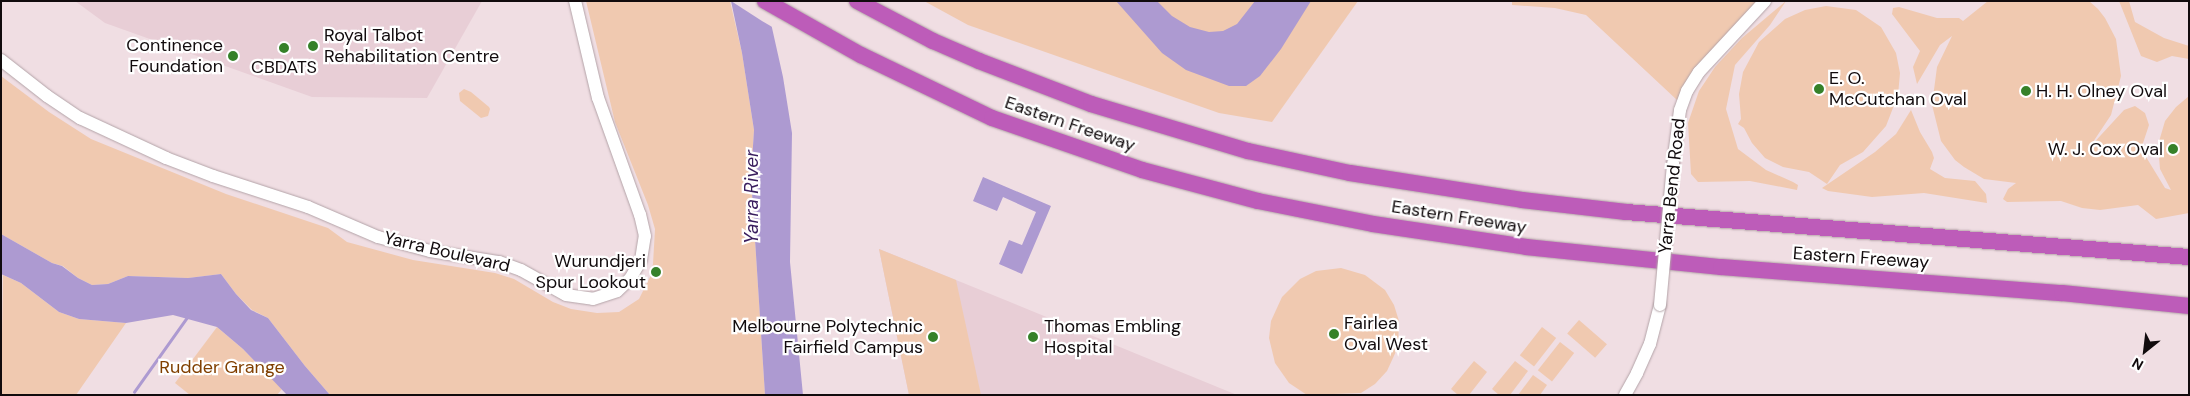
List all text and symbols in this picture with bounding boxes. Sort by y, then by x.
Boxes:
place label: Royal Talbot Rehabilitation Centre [324,25,499,68]
place label: Continence Foundation [126,35,223,78]
marker: Royal Talbot Rehabilitation Centre [306,39,320,53]
marker: CBDATS [278,42,290,54]
marker: Continence Foundation [227,50,239,62]
place label: CBDATS [251,56,317,78]
place label: E. O. McCutchan Oval [1829,68,1967,110]
place label: H. H. Olney Oval [2036,80,2167,102]
marker: E. O. McCutchan Oval [1813,83,1825,95]
marker: H. H. Olney Oval [2020,85,2032,97]
street label: Eastern Freeway [1002,92,1138,156]
street label: Yarra Bend Road [1654,117,1690,255]
place label: W. J. Cox Oval [2048,138,2163,160]
marker: W. J. Cox Oval [2167,143,2179,155]
water label: Yarra River [741,150,763,244]
street label: Eastern Freeway [1390,196,1528,238]
street label: Yarra Boulevard [382,227,512,277]
street label: Eastern Freeway [1792,242,1930,274]
place label: Wurundjeri Spur Lookout [536,251,646,294]
marker: Wurundjeri Spur Lookout [650,266,662,278]
place label: Fairlea Oval West [1344,313,1428,356]
place label: Melbourne Polytechnic Fairfield Campus [732,316,923,358]
place label: Thomas Embling Hospital [1044,316,1181,358]
north arrow [2120,326,2170,376]
marker: Fairlea Oval West [1328,328,1340,340]
marker: Thomas Embling Hospital [1026,330,1040,344]
marker: Melbourne Polytechnic Fairfield Campus [927,331,939,343]
text: N [2129,354,2147,374]
park label: Rudder Grange [159,356,285,378]

